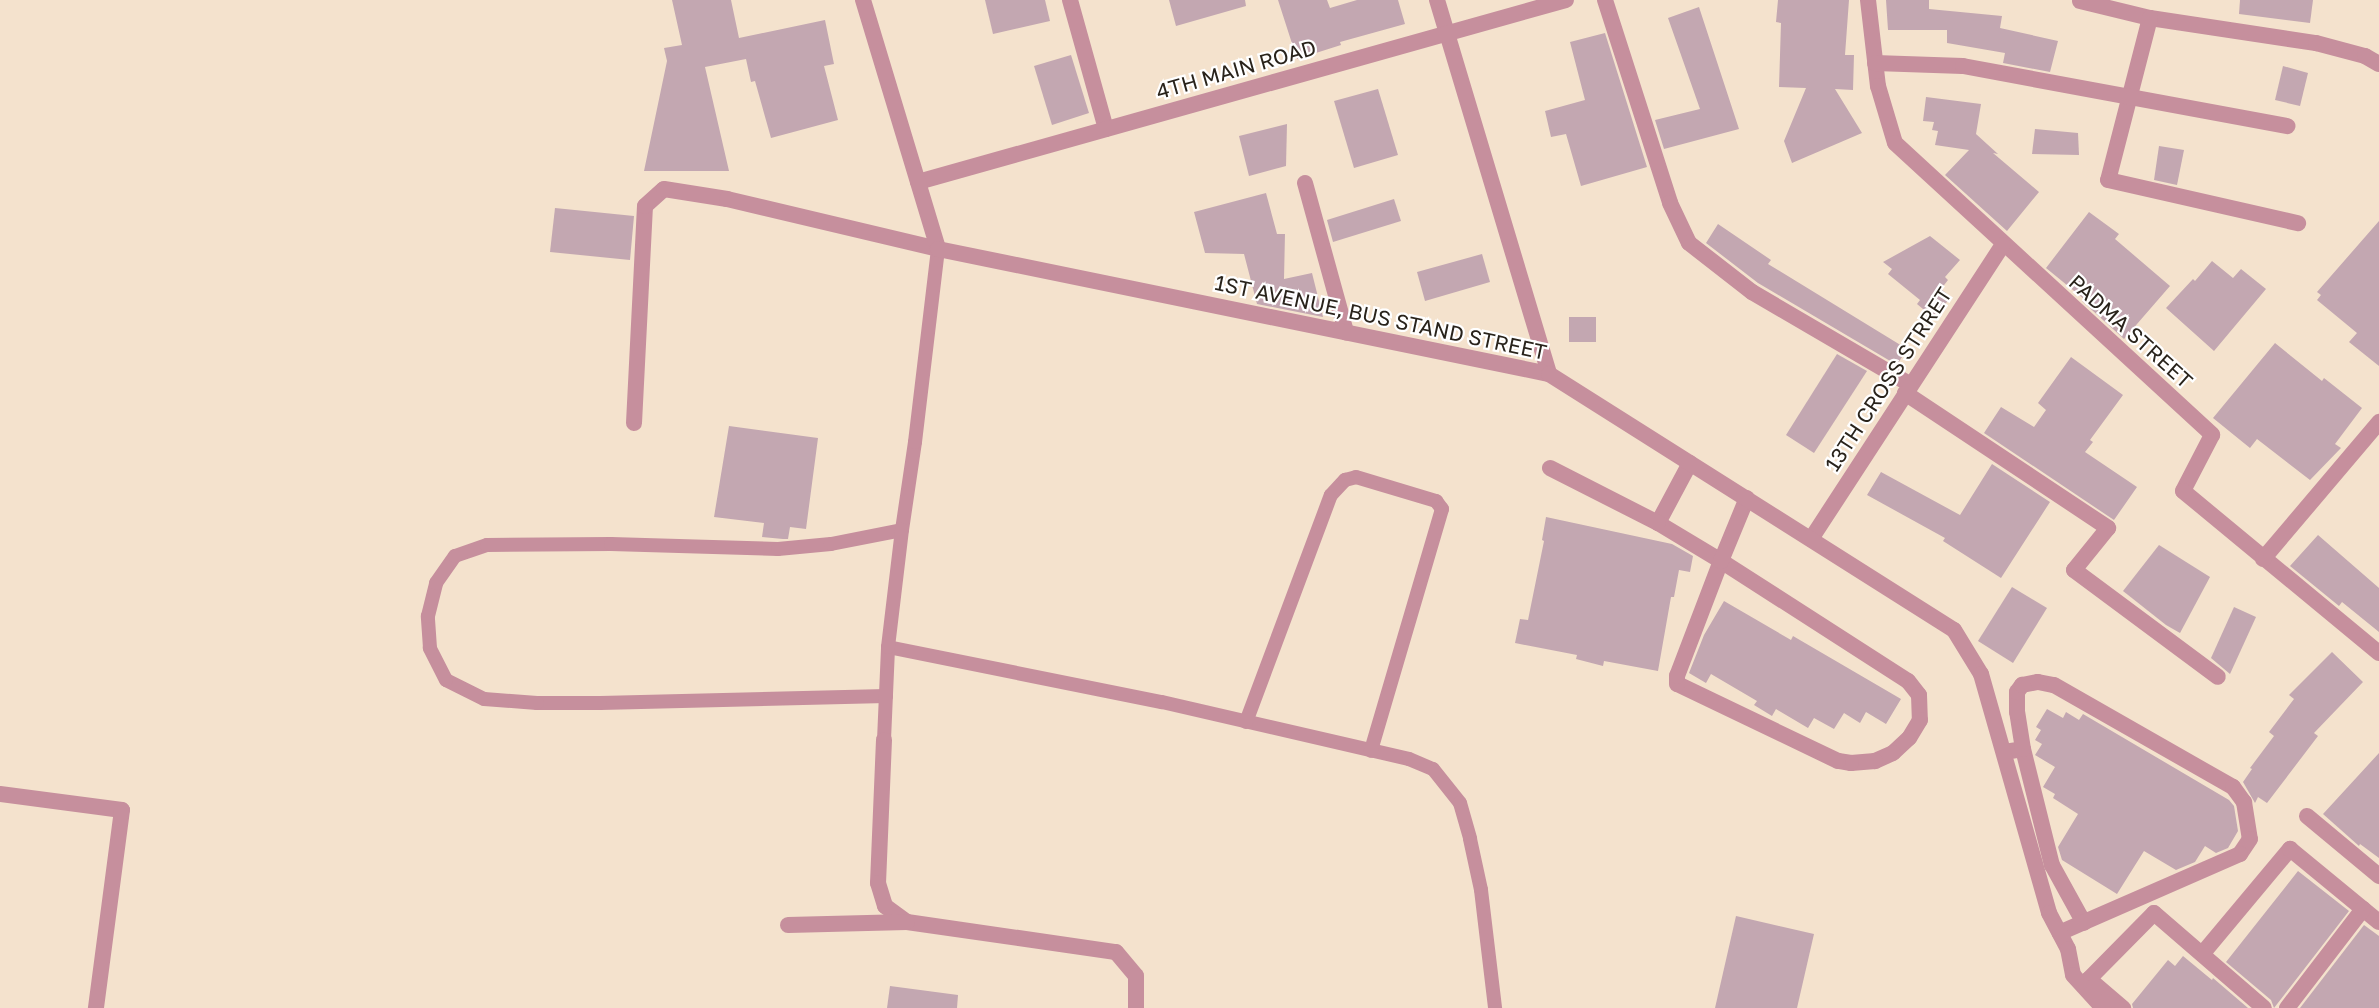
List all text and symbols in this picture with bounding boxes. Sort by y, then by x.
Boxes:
street label: 4TH MAIN ROAD [1153,34,1319,104]
street label: 1ST AVENUE, BUS STAND STREET [1213,269,1549,365]
street label: PADMA STREET [2064,269,2198,393]
street label: 13TH CROSS STRRET [1819,282,1957,476]

